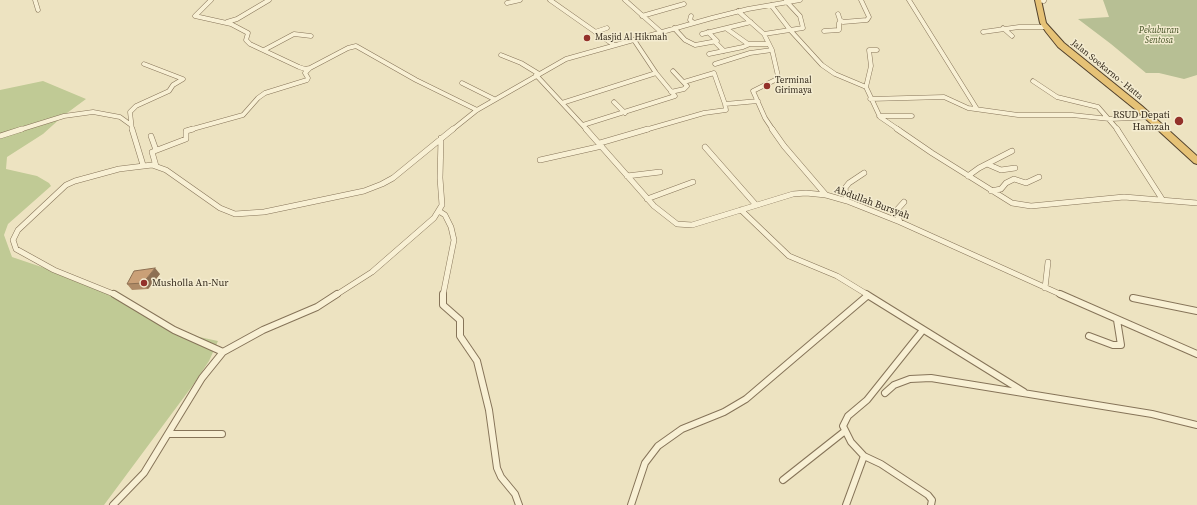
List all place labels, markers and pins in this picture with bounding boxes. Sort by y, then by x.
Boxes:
marker: Masjid Al Hikmah [582,33,592,43]
place label: Masjid Al Hikmah [595,33,667,43]
place label: Terminal Girimaya [775,76,812,97]
marker: Terminal Girimaya [762,81,772,91]
place label: RSUD Depati Hamzah [1113,109,1170,132]
marker: RSUD Depati Hamzah [1173,115,1185,127]
place label: Musholla An-Nur [152,277,228,289]
marker: Musholla An-Nur [139,278,149,288]

